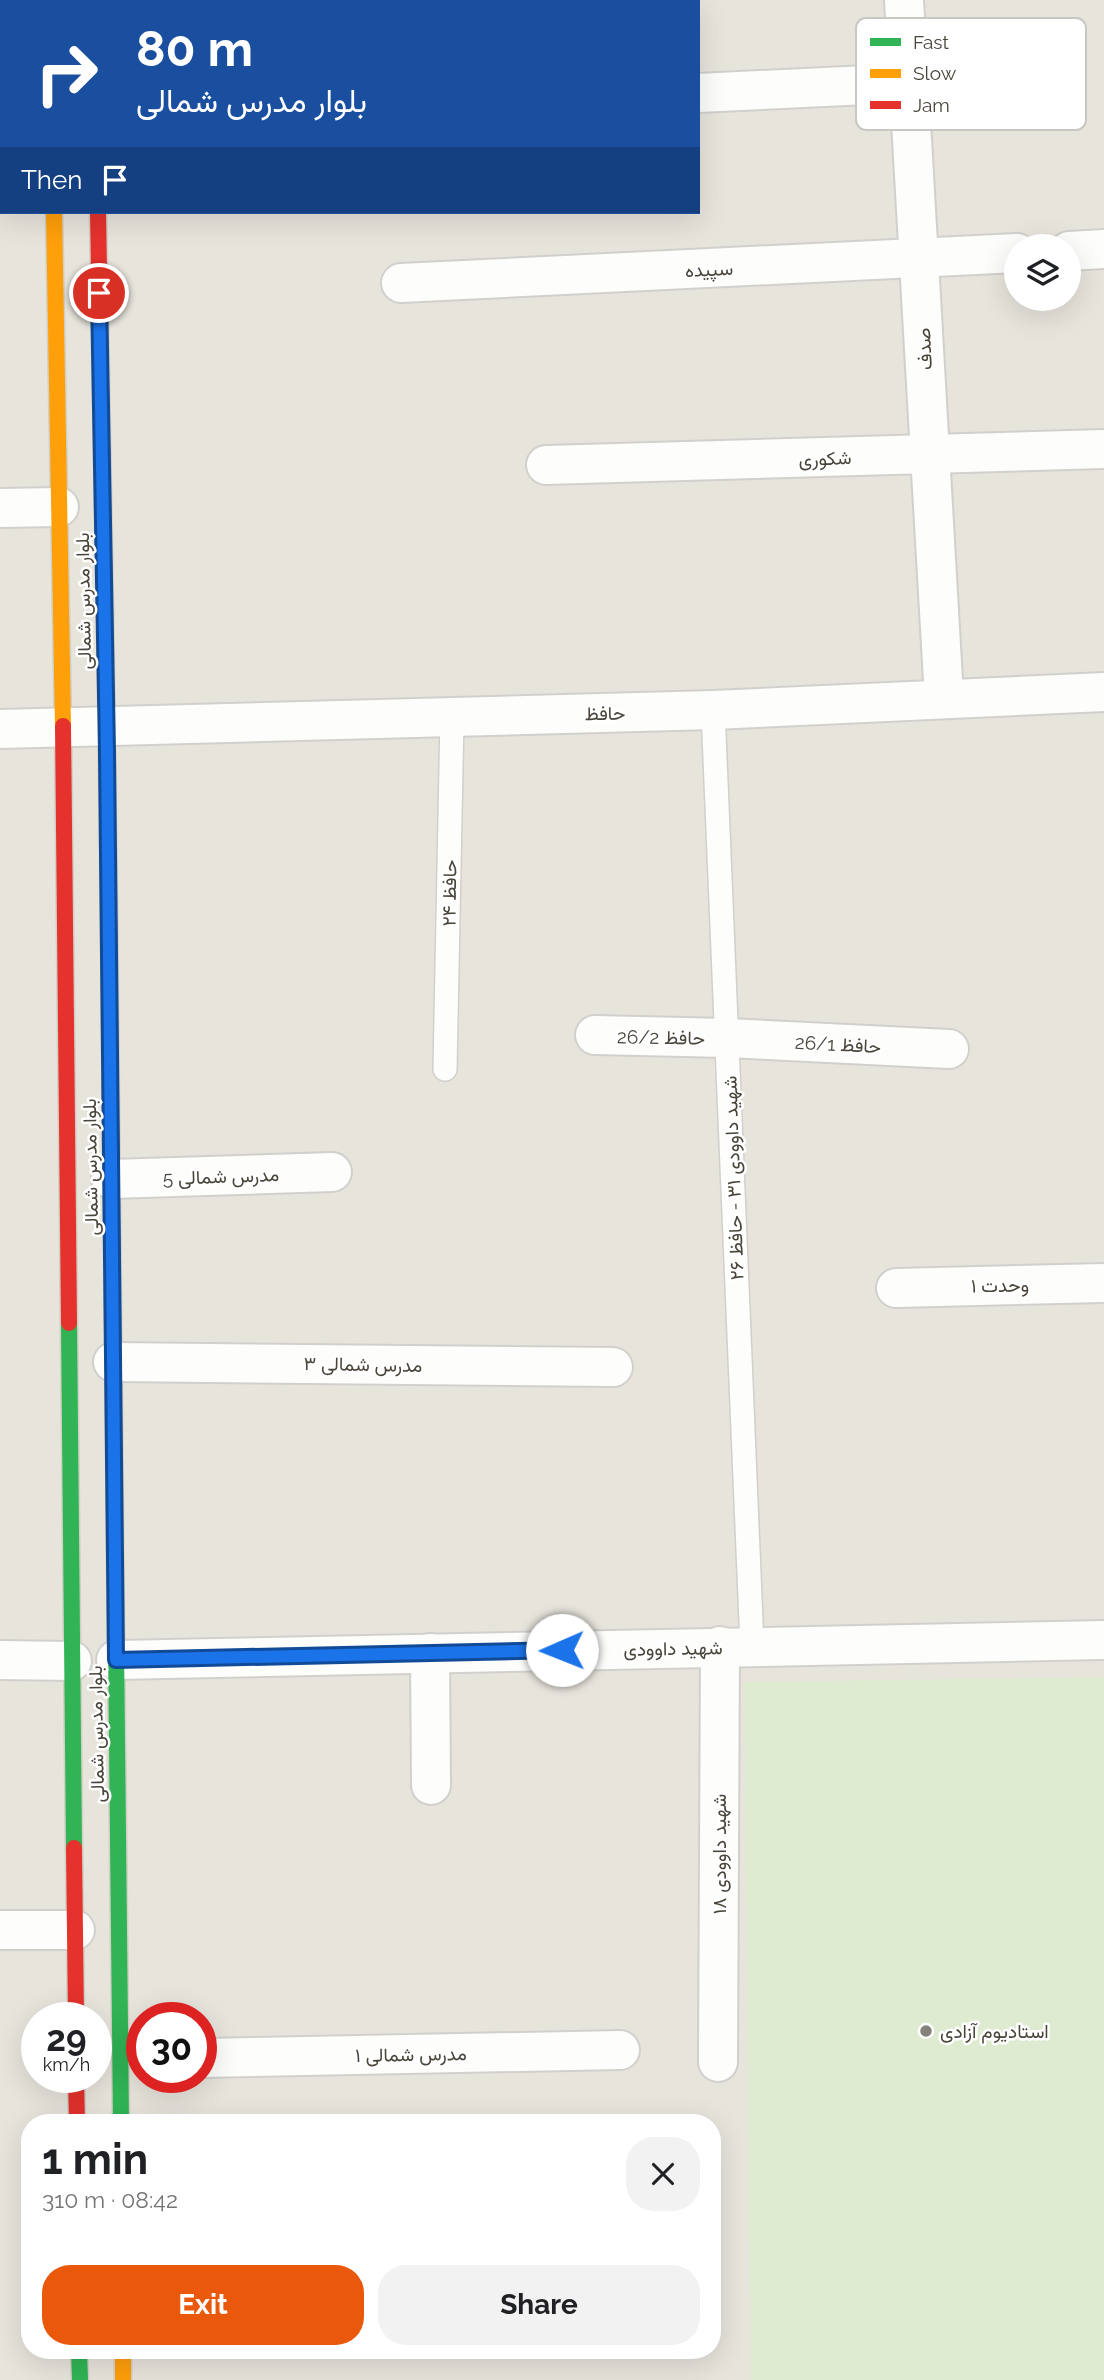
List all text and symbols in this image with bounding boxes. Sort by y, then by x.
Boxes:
legend [856,18,1086,130]
text: 80 m [136,20,253,77]
icon: right [21,28,112,119]
text: Fast [913,31,949,53]
text: Slow [913,62,957,84]
text: بلوار مدرس شمالی [136,82,367,119]
text: Jam [913,94,950,116]
icon: arrive [96,161,134,199]
text: Then [21,165,82,195]
map controls [1004,234,1081,311]
button: layers [1004,234,1081,311]
street label: سپیده [684,257,734,284]
pin [69,263,129,323]
icon: arrive [80,274,118,312]
street label: صدف [912,327,936,371]
street label: شکوری [798,446,852,471]
street label: بلوار مدرس شمالی [71,532,96,670]
street label: حافظ [584,702,626,724]
street label: حافظ ۲۴ [437,860,461,926]
street label: حافظ 26/2 [617,1025,705,1049]
street label: حافظ 26/1 [794,1031,882,1057]
street label: شهید داوودی ۳۱ - حافظ ۲۶ [718,1075,749,1281]
street label: بلوار مدرس شمالی [78,1098,103,1236]
street label: مدرس شمالی 5 [162,1163,280,1190]
street label: وحدت ۱ [971,1273,1029,1298]
street label: مدرس شمالی ۳ [304,1352,422,1377]
position arrow [525,1613,599,1687]
street label: شهید داوودی [623,1636,723,1661]
street label: بلوار مدرس شمالی [84,1665,109,1803]
street label: شهید داوودی ۱۸ [708,1794,731,1914]
speed limit sign: 30 [126,2002,217,2093]
text: 29 [46,2018,87,2059]
place label: استادیوم آزادی [940,2020,1049,2044]
marker: استادیوم آزادی [918,2023,934,2039]
street label: مدرس شمالی ۱ [355,2042,467,2067]
text: km/h [43,2054,90,2075]
text: 1 min [42,2135,148,2184]
button: close [626,2137,700,2211]
text: 310 m · 08:42 [42,2186,178,2213]
button: Exit [42,2265,364,2345]
button: Share [378,2265,700,2345]

